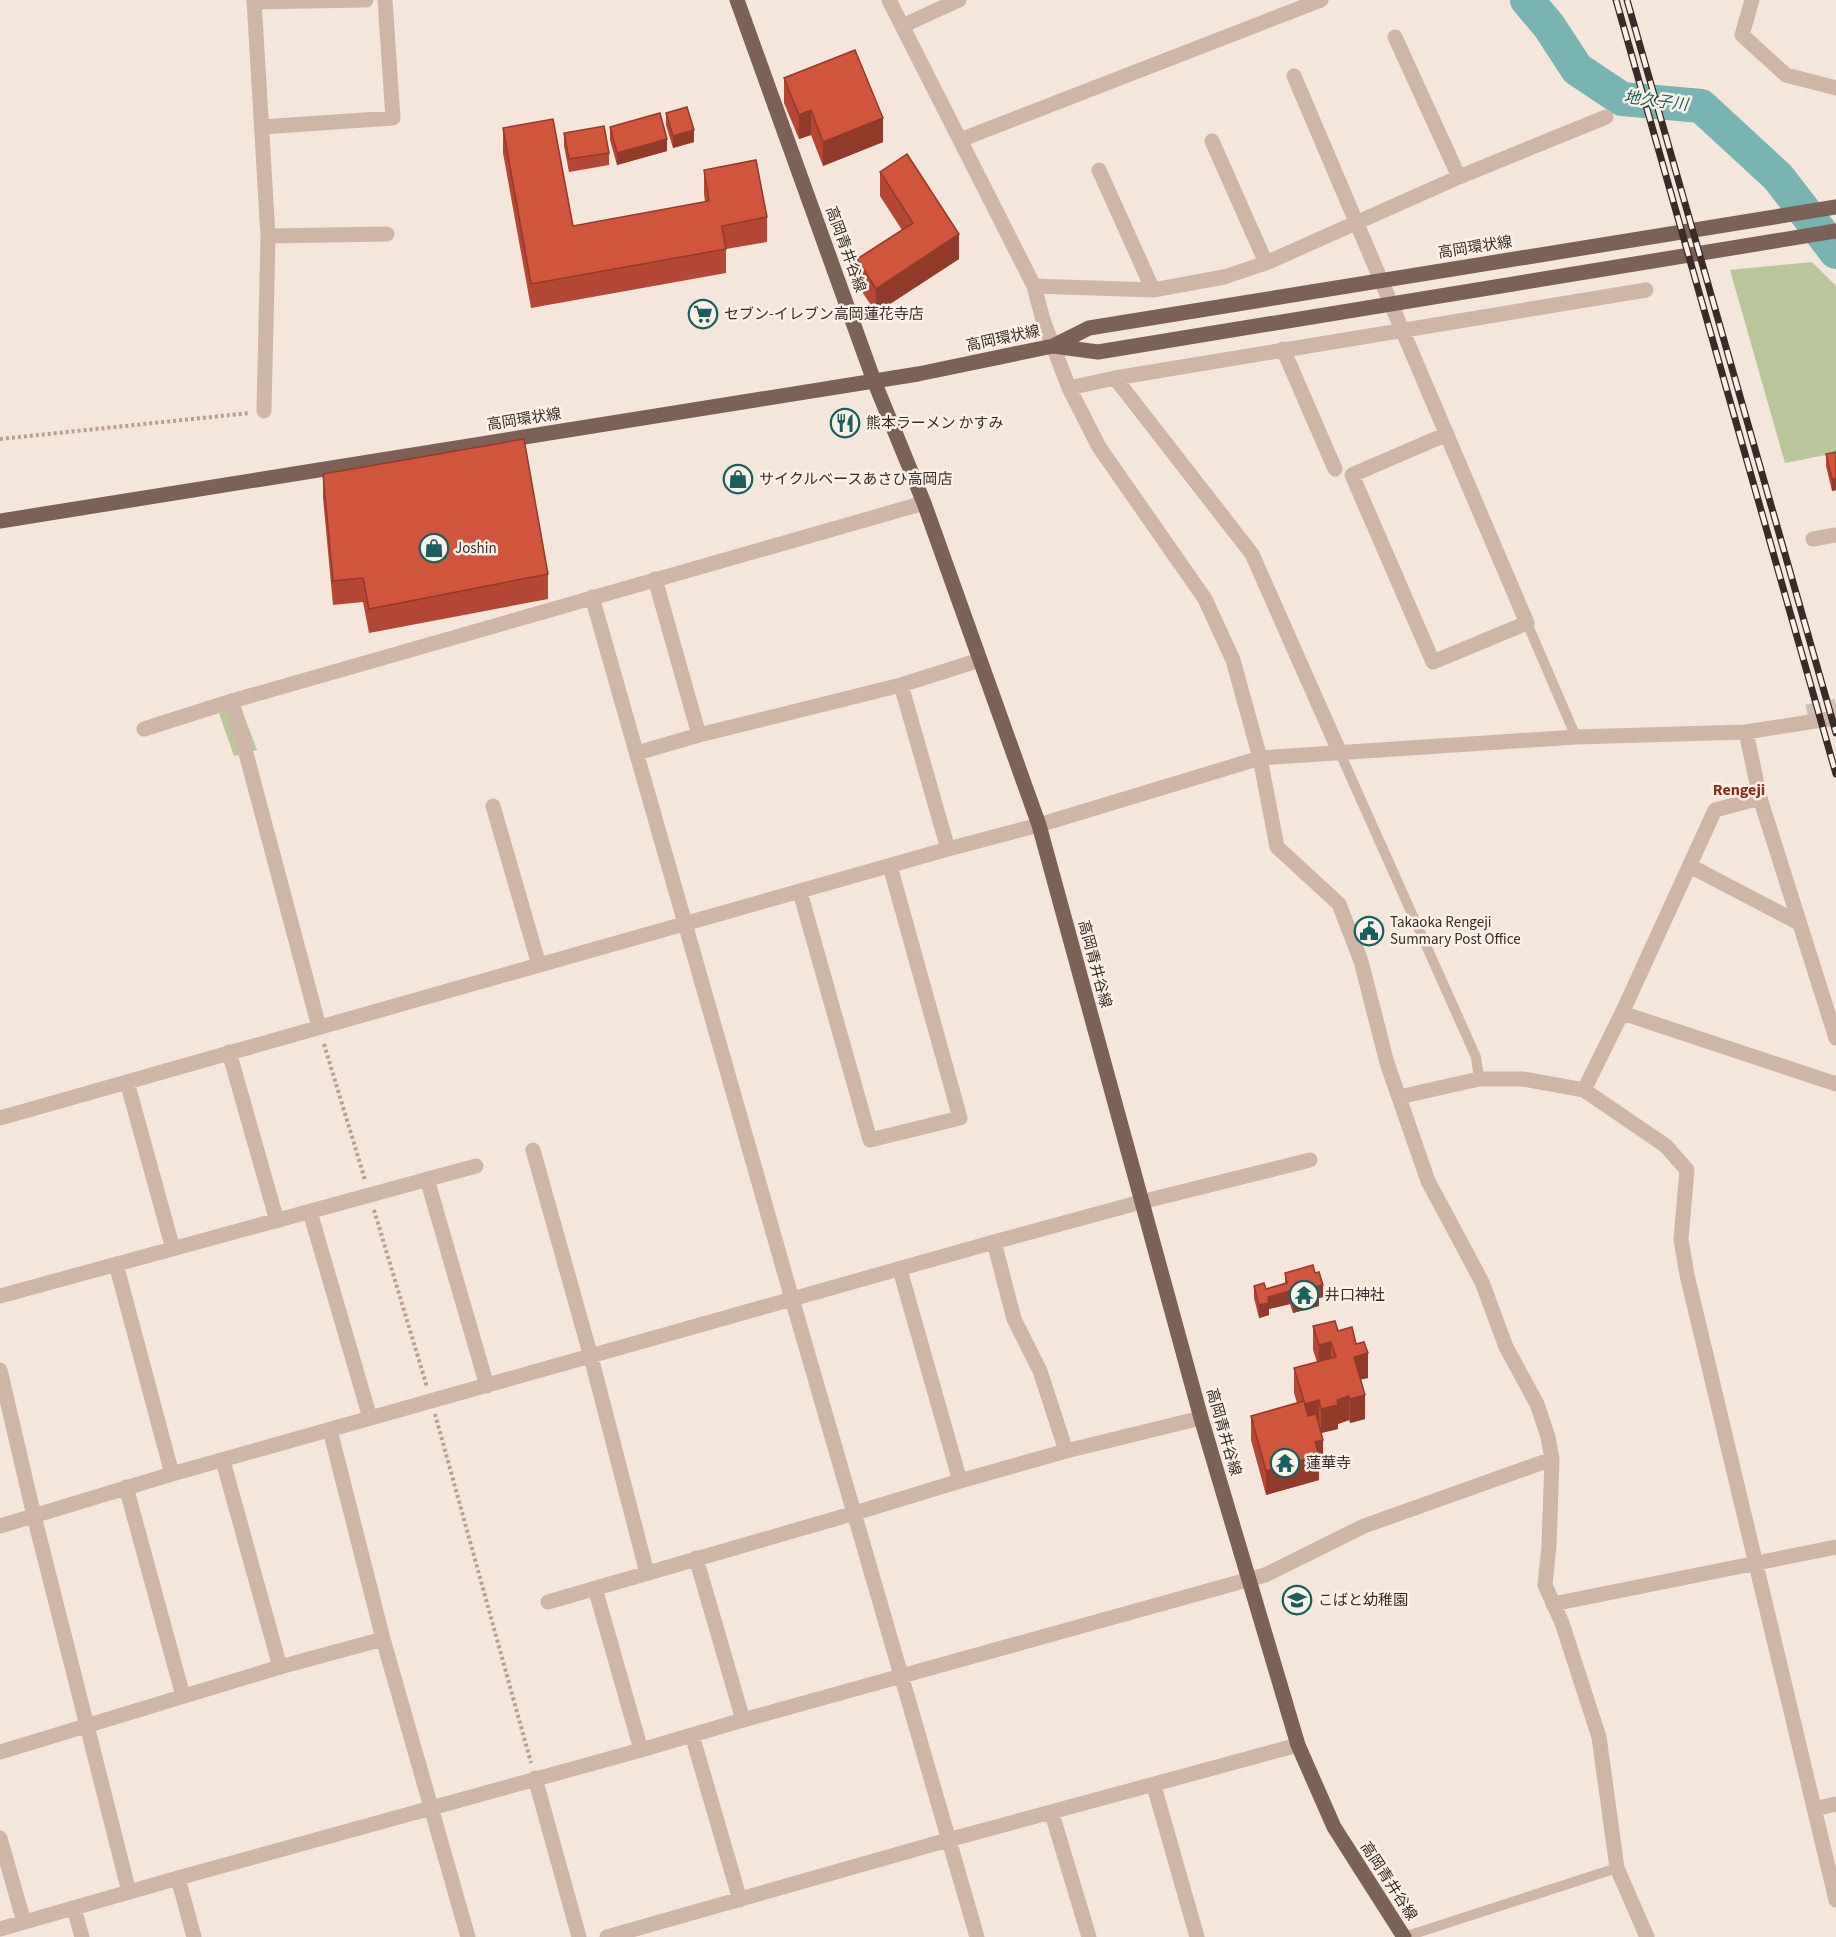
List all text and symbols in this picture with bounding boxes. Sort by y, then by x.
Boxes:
water label: 地久子川 [1623,86,1691,116]
street label: 高岡青井谷線 [820,203,871,295]
street label: 高岡環状線 [1436,231,1514,264]
supermarket icon: セブン-イレブン高岡蓮花寺店 [687,298,719,330]
place label: セブン-イレブン高岡蓮花寺店 [724,304,924,325]
street label: 高岡環状線 [964,320,1042,357]
street label: 高岡環状線 [485,403,563,436]
restaurant icon: 熊本ラーメン かすみ [829,407,861,439]
place label: 熊本ラーメン かすみ [866,413,1003,434]
shop icon: サイクルベースあさひ高岡店 [722,463,754,495]
place label: サイクルベースあさひ高岡店 [759,469,953,490]
shop icon: Joshin [418,532,450,564]
place label: Joshin [455,538,497,559]
district label: Rengeji [1713,779,1765,801]
place label: Takaoka Rengeji Summary Post Office [1390,912,1521,950]
public building icon: Takaoka Rengeji Summary Post Office [1353,915,1385,947]
street label: 高岡青井谷線 [1073,918,1116,1010]
temple icon: 井口神社 [1288,1279,1320,1311]
place label: 井口神社 [1325,1285,1385,1306]
street label: 高岡青井谷線 [1201,1386,1246,1478]
temple icon: 蓮華寺 [1269,1447,1301,1479]
place label: 蓮華寺 [1306,1453,1351,1474]
school or university icon: こばと幼稚園 [1281,1584,1313,1616]
place label: こばと幼稚園 [1318,1590,1408,1611]
street label: 高岡青井谷線 [1355,1838,1422,1925]

